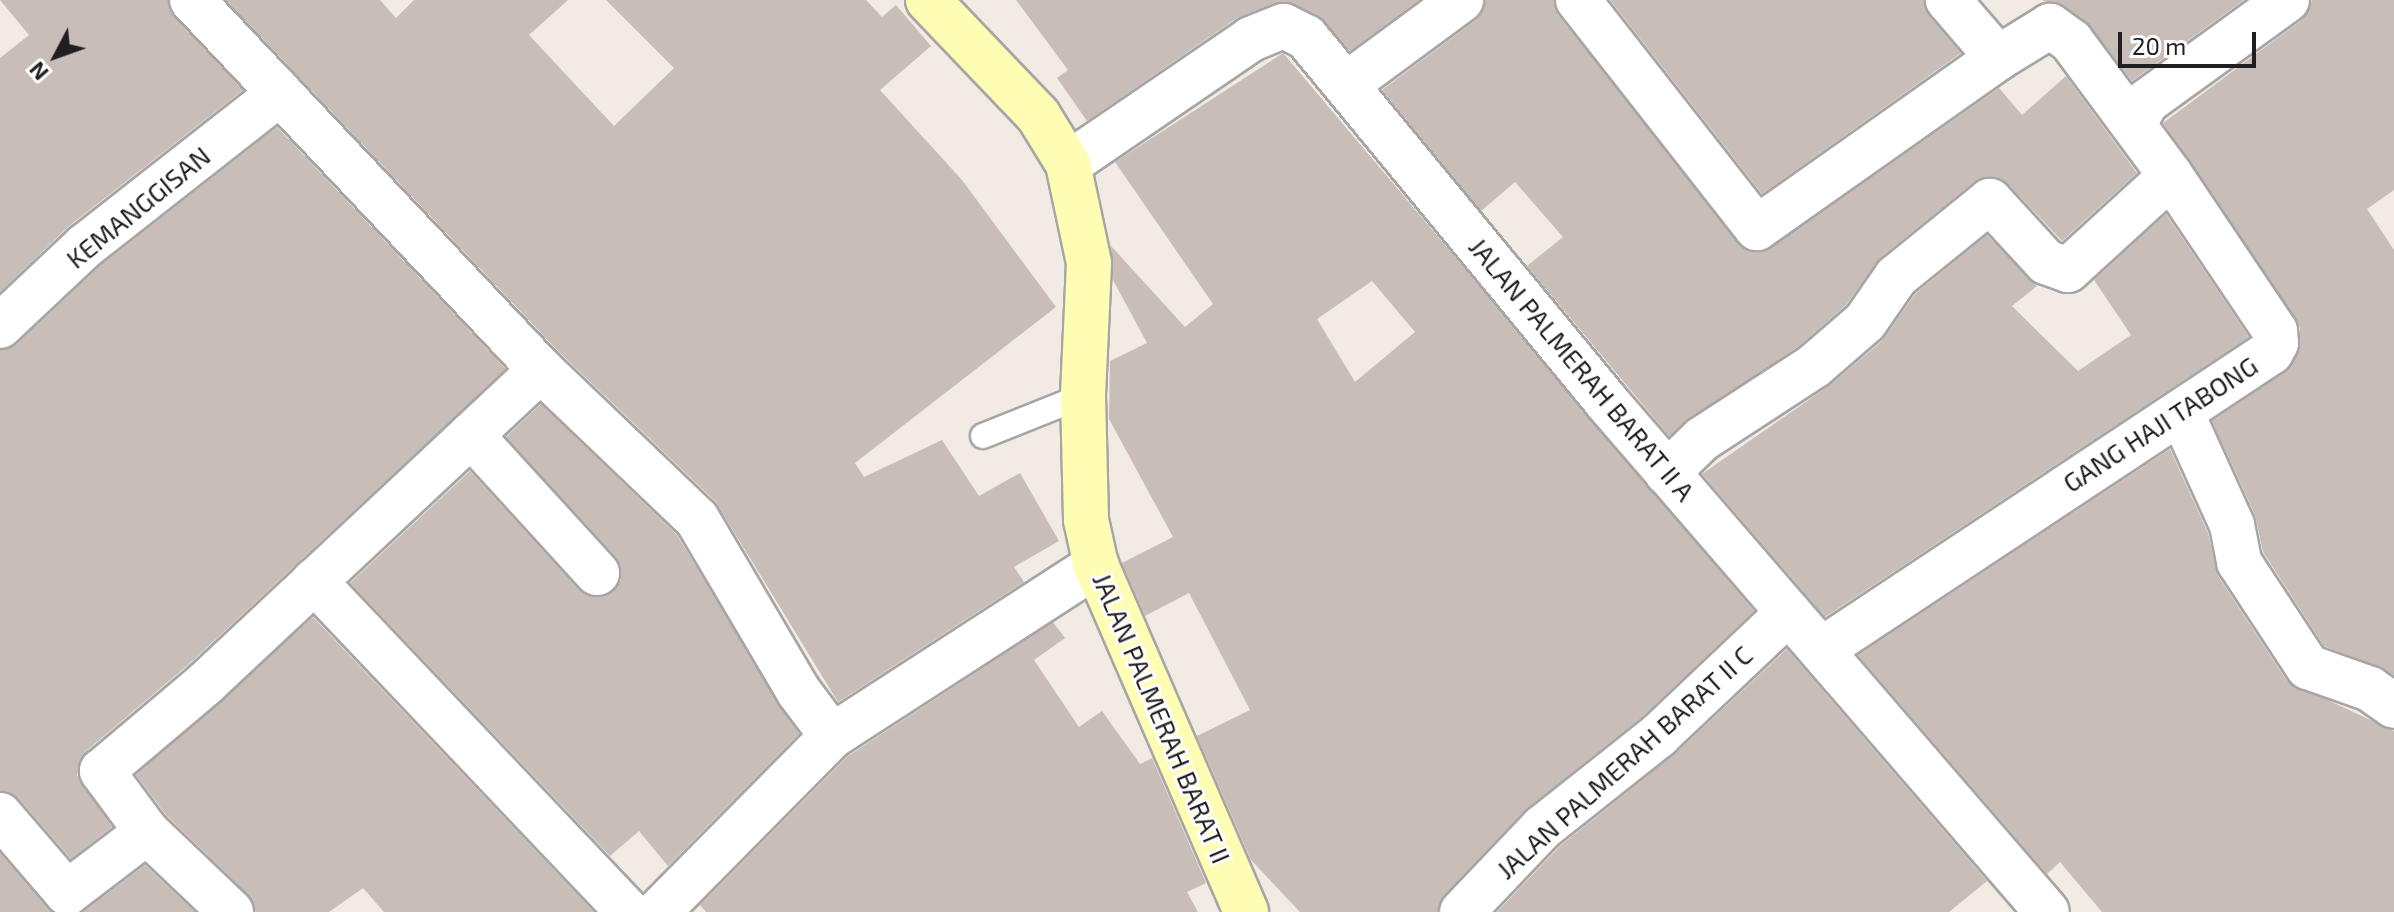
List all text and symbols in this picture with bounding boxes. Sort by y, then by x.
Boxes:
north arrow [16,16,96,96]
scale bar [2122,16,2260,66]
text: 20 m [2132,31,2186,60]
text: N [23,57,53,86]
street label: KEMANGGISAN [60,140,216,274]
street label: JALAN PALMERAH BARAT II A [1462,231,1702,507]
street label: GANG HAJI TABONG [2057,349,2263,499]
street label: JALAN PALMERAH BARAT II [1087,568,1237,868]
street label: JALAN PALMERAH BARAT II C [1490,639,1758,885]

